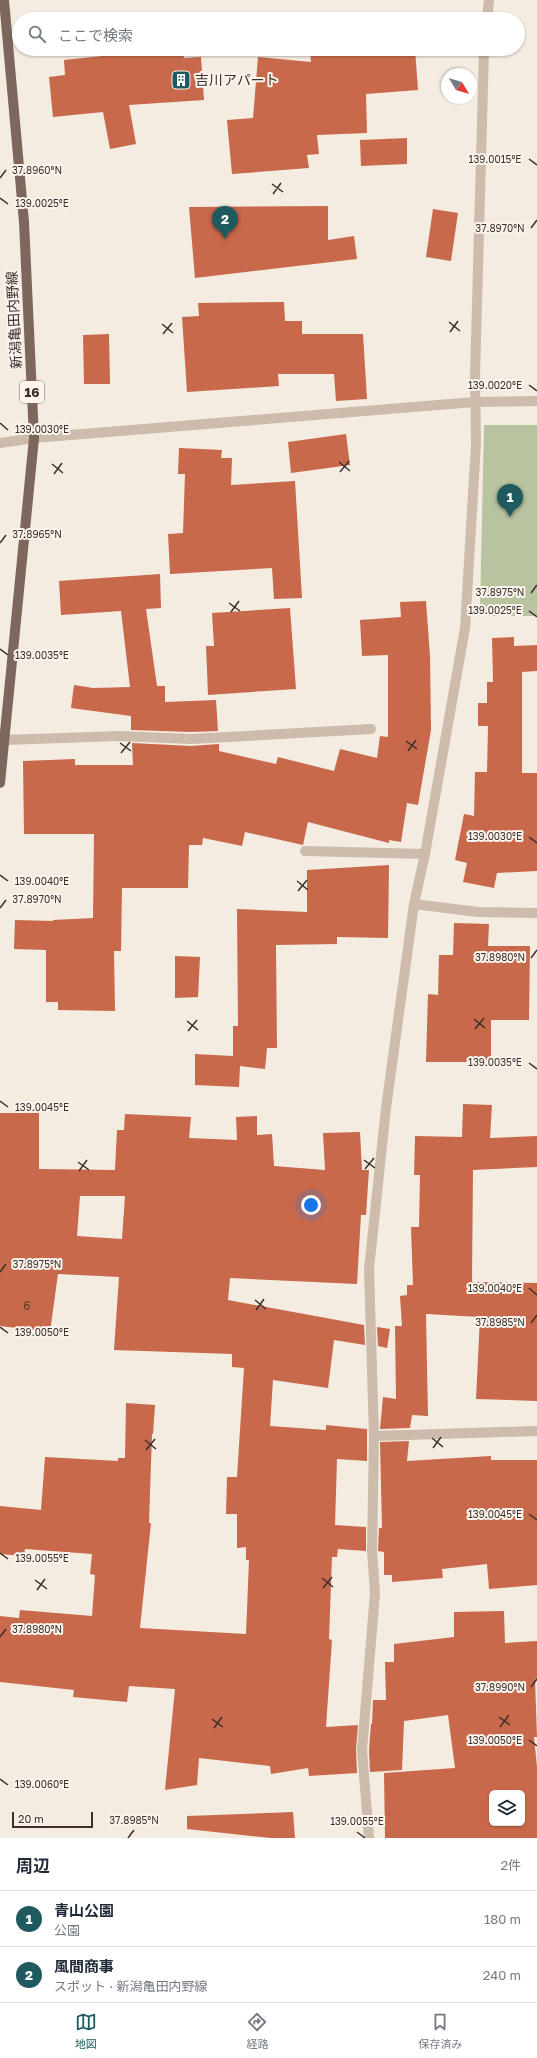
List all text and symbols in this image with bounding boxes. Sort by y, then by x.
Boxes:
search box [12,12,525,56]
icon: search [26,23,48,45]
text: ここで検索 [58,26,133,44]
north arrow [441,68,477,104]
building icon: 吉川アパート [170,69,192,91]
place label: 吉川アパート [195,71,279,88]
text: 139.0015°E [469,153,521,165]
text: 37.8960°N [12,164,62,176]
text: 139.0025°E [15,197,69,209]
pin: 2 [212,206,238,239]
text: 37.8970°N [475,222,525,234]
street label: 新潟亀田内野線 [2,271,25,369]
text: 139.0020°E [468,379,522,391]
road number: 16 [20,381,44,403]
text: 139.0030°E [15,423,69,435]
pin: 1 [497,484,523,517]
text: 37.8965°N [12,528,62,540]
text: 37.8975°N [476,586,524,598]
text: 139.0025°E [468,604,522,616]
text: 139.0035°E [15,649,69,661]
text: 139.0030°E [468,830,522,842]
text: 139.0040°E [15,875,69,887]
text: 37.8970°N [12,893,62,905]
text: 37.8980°N [475,951,525,963]
text: 139.0035°E [468,1056,522,1068]
text: 139.0045°E [15,1101,69,1113]
your location [301,1195,321,1215]
text: 37.8975°N [13,1258,61,1270]
text: 139.0040°E [468,1282,522,1294]
house number: 6 [23,1298,31,1313]
text: 37.8985°N [475,1316,525,1328]
text: 139.0050°E [15,1326,69,1338]
text: 139.0045°E [468,1508,522,1520]
text: 139.0055°E [15,1552,69,1564]
text: 37.8980°N [12,1623,62,1635]
text: 37.8990°N [475,1681,525,1693]
text: 139.0050°E [468,1734,522,1746]
text: 139.0060°E [15,1778,69,1790]
map controls [489,1790,525,1826]
button: layers [489,1790,525,1826]
scale bar [12,1810,93,1829]
text: 20 m [18,1812,44,1825]
text: 37.8985°N [109,1814,159,1826]
text: 139.0055°E [330,1815,384,1827]
text: 周辺 [16,1855,50,1876]
text: 2件 [500,1857,521,1873]
text: 青山公園 [54,1901,114,1919]
text: 1 [26,1911,32,1927]
text: 180 m [484,1911,521,1927]
text: 公園 [54,1922,80,1938]
text: 風間商事 [54,1957,114,1975]
text: 2 [25,1967,33,1983]
text: 240 m [483,1967,521,1983]
text: スポット · 新潟亀田内野線 [54,1978,207,1994]
tab: 地図 [75,2011,97,2051]
tab: 経路 [246,2011,268,2051]
tab: 保存済み [418,2011,462,2051]

